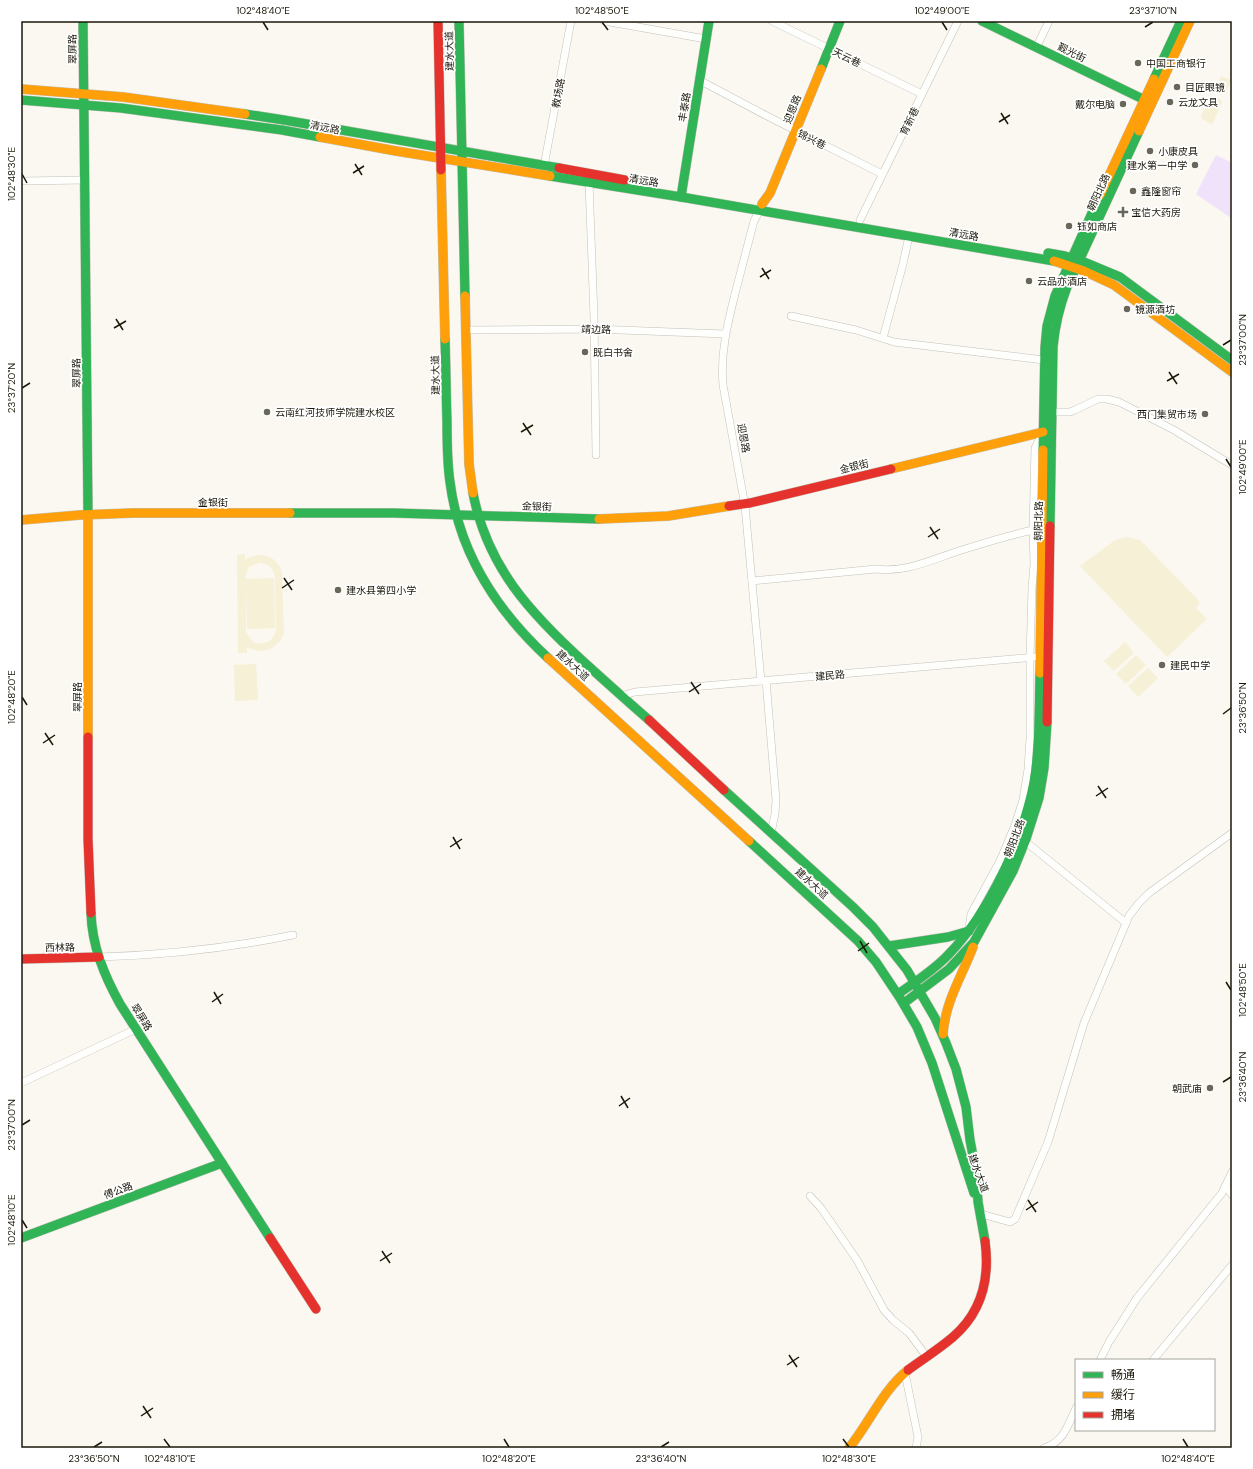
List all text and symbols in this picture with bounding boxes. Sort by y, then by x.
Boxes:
text: 102°48'40"E [236,4,290,17]
text: 102°48'50"E [575,4,629,17]
text: 102°49'00"E [914,4,970,17]
text: 23°37'10"N [1129,4,1177,17]
street label: 建水大道 [443,31,456,71]
street label: 翠屏路 [66,34,79,64]
street label: 觐光街 [1055,40,1088,65]
street label: 天云巷 [830,45,863,70]
place label: 中国工商银行 [1146,57,1206,70]
marker: 中国工商银行 [1133,58,1143,68]
street label: 教场路 [549,77,567,109]
place label: 目匠眼镜 [1185,81,1225,94]
marker: 目匠眼镜 [1172,82,1182,92]
street label: 丰泰路 [676,91,693,123]
street label: 迎恩路 [781,93,804,126]
place label: 云龙文具 [1178,96,1218,109]
marker: 云龙文具 [1165,97,1175,107]
place label: 戴尔电脑 [1075,98,1115,111]
marker: 戴尔电脑 [1118,99,1128,109]
street label: 育新巷 [897,105,922,138]
street label: 清远路 [309,118,341,137]
street label: 锦兴巷 [795,127,828,152]
place label: 小康皮具 [1158,145,1198,158]
marker: 小康皮具 [1145,146,1155,156]
text: 102°48'30"E [5,147,18,201]
place label: 建水第一中学 [1127,159,1187,172]
marker: 建水第一中学 [1190,160,1200,170]
street label: 朝阳北路 [1084,171,1113,213]
street label: 清远路 [628,172,660,189]
place label: 鑫隆窗帘 [1141,185,1181,198]
marker: 鑫隆窗帘 [1128,186,1138,196]
place label: 宝信大药房 [1131,206,1181,219]
marker: 宝信大药房 [1118,207,1128,217]
place label: 钰如商店 [1077,220,1117,233]
marker: 钰如商店 [1064,221,1074,231]
street label: 清远路 [948,225,980,243]
place label: 云品亦酒店 [1037,275,1087,288]
marker: 云品亦酒店 [1024,276,1034,286]
place label: 镜源酒坊 [1135,303,1175,316]
marker: 镜源酒坊 [1122,304,1132,314]
text: 23°37'00"N [1236,314,1249,366]
street label: 靖边路 [581,323,611,336]
place label: 既白书舍 [593,346,633,359]
marker: 既白书舍 [580,347,590,357]
street label: 建水大道 [429,355,442,395]
street label: 翠屏路 [70,358,83,388]
text: 23°37'20"N [5,363,18,413]
place label: 云南红河技师学院建水校区 [275,406,395,419]
marker: 云南红河技师学院建水校区 [262,407,272,417]
place label: 西门集贸市场 [1137,408,1197,421]
marker: 西门集贸市场 [1200,409,1210,419]
street label: 迎恩路 [735,422,753,454]
text: 102°49'00"E [1236,439,1249,495]
street label: 金银街 [838,457,870,476]
street label: 金银街 [198,496,228,509]
street label: 金银街 [522,499,552,514]
street label: 朝阳北路 [1032,501,1045,541]
place label: 建水县第四小学 [346,584,416,597]
marker: 建水县第四小学 [333,585,343,595]
street label: 建水大道 [553,647,592,684]
place label: 建民中学 [1170,659,1210,672]
marker: 建民中学 [1157,660,1167,670]
street label: 建民路 [815,668,846,683]
text: 102°48'20"E [5,670,18,724]
street label: 翠屏路 [71,682,84,712]
text: 23°36'50"N [1236,682,1249,734]
street label: 朝阳北路 [1001,817,1028,859]
street label: 建水大道 [792,865,831,902]
street label: 西林路 [45,941,75,954]
text: 102°48'50"E [1236,963,1249,1017]
street label: 翠屏路 [128,1001,155,1033]
text: 23°36'40"N [1236,1051,1249,1103]
place label: 朝武庙 [1172,1082,1202,1095]
marker: 朝武庙 [1205,1083,1215,1093]
text: 23°37'00"N [5,1099,18,1151]
street label: 建水大道 [966,1152,991,1194]
street label: 傅公路 [101,1179,134,1202]
text: 102°48'10"E [5,1194,18,1246]
legend [1075,1359,1215,1431]
text: 畅通 [1111,1367,1135,1383]
text: 缓行 [1111,1387,1135,1403]
text: 拥堵 [1111,1407,1135,1423]
text: 23°36'50"N [68,1452,120,1465]
text: 102°48'10"E [144,1452,196,1465]
text: 102°48'20"E [482,1452,536,1465]
text: 23°36'40"N [635,1452,687,1465]
text: 102°48'30"E [822,1452,876,1465]
text: 102°48'40"E [1161,1452,1215,1465]

